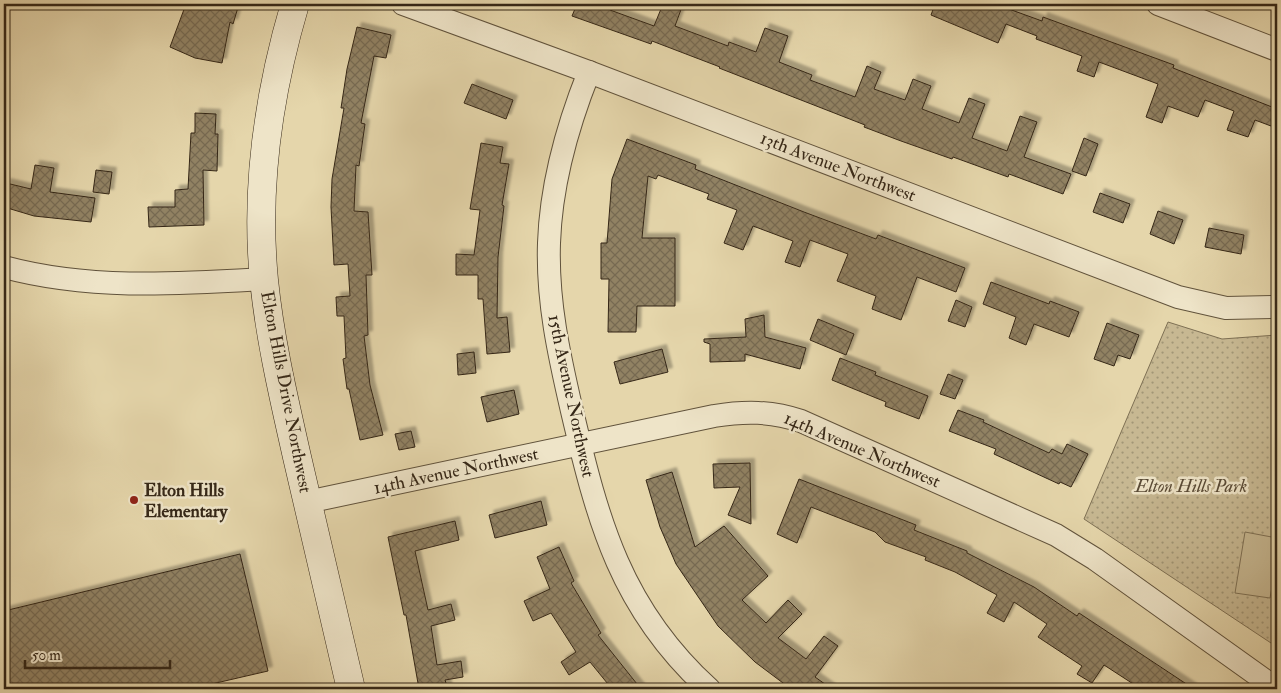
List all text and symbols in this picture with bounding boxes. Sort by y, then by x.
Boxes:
street label: 13th Avenue Northwest [757,127,919,207]
street label: Elton Hills Drive Northwest [255,289,317,495]
street label: 15th Avenue Northwest [543,312,600,480]
street label: 14th Avenue Northwest [780,407,944,493]
street label: 14th Avenue Northwest [372,442,541,500]
park label: Elton Hills Park [1134,475,1247,498]
place label: Elton Hills Elementary [144,479,229,523]
marker: Elton Hills Elementary [128,494,140,506]
scale bar [25,638,170,670]
text: 50 m [32,646,61,665]

